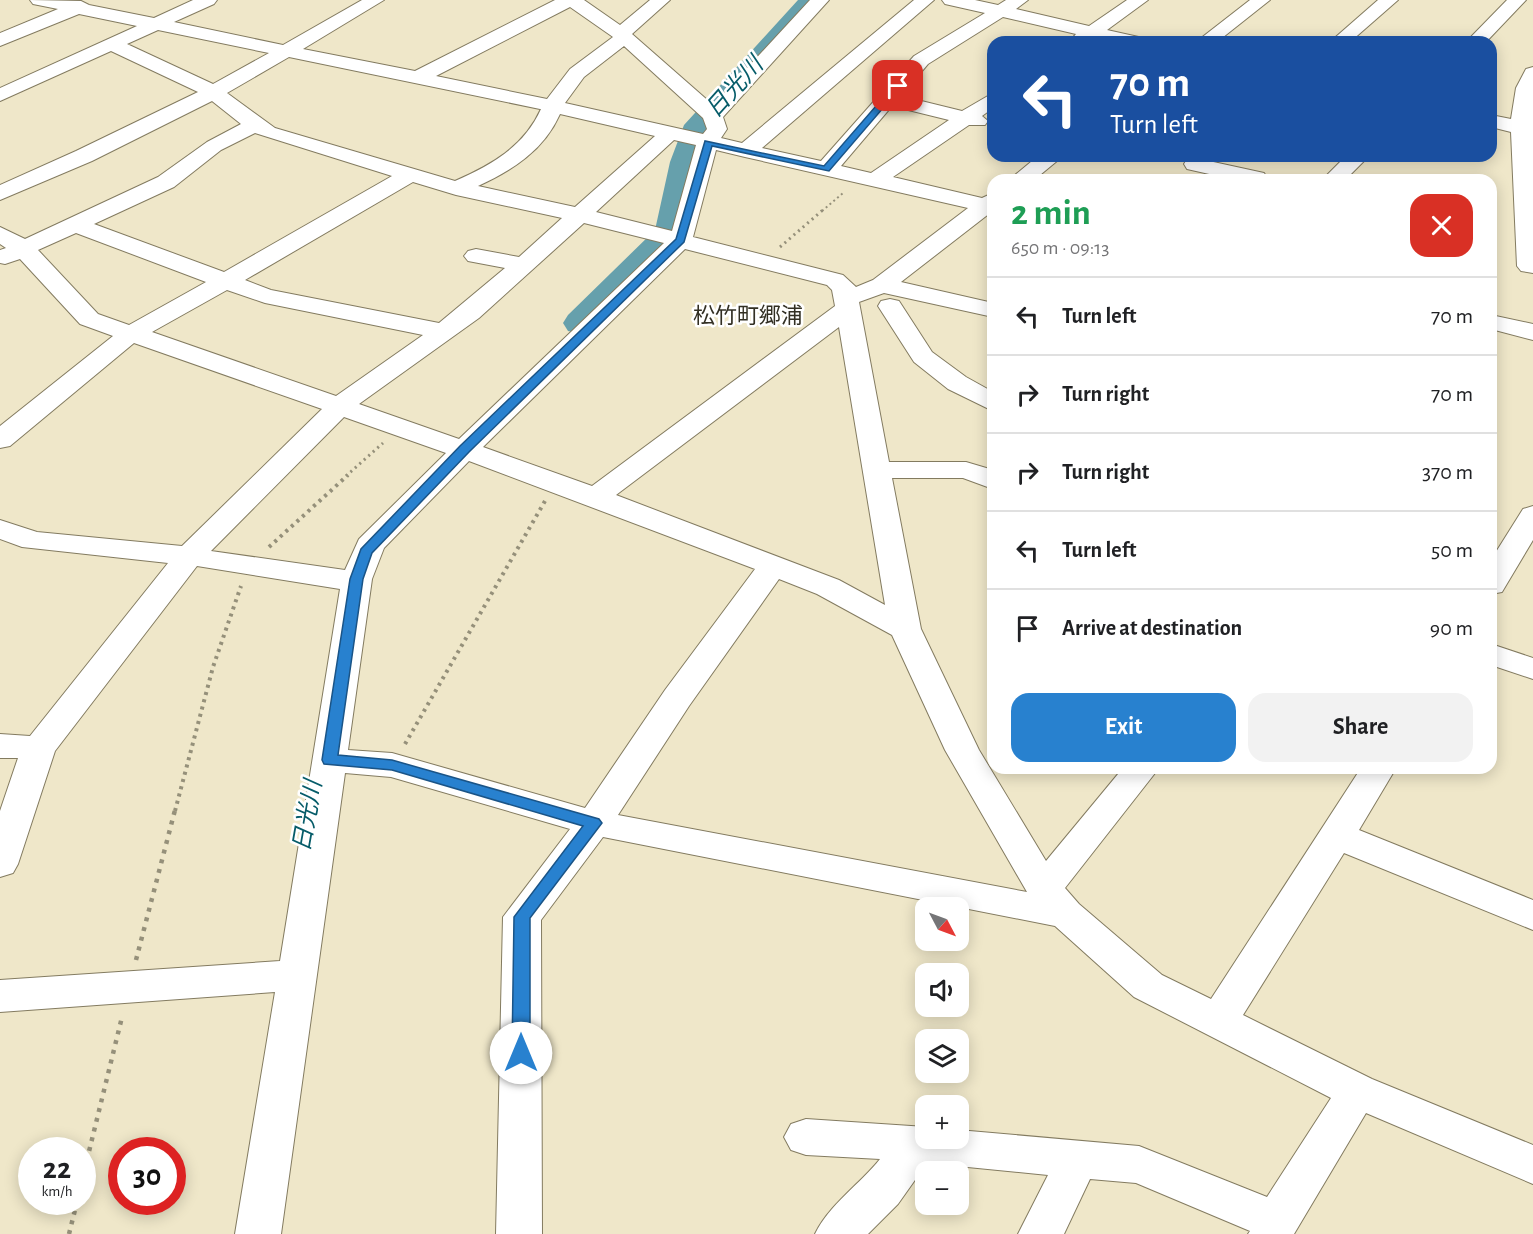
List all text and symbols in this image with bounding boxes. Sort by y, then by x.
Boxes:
water label: 日光川 [700,49,770,122]
pin [872,60,923,111]
icon: left [1011,60,1089,138]
text: 70 m [1110,62,1190,104]
icon: arrive [881,69,914,102]
text: Turn left [1110,111,1198,138]
button: close [1410,194,1473,257]
text: 2 min [1011,195,1091,231]
text: 650 m · 09:13 [1011,238,1109,258]
icon: left [1011,300,1044,333]
district label: 松竹町郷浦 [693,304,803,327]
text: Turn left [1062,305,1136,327]
text: 70 m [1431,305,1473,327]
icon: right [1011,378,1044,411]
text: Turn right [1062,383,1149,405]
text: 70 m [1431,383,1473,405]
icon: right [1011,456,1044,489]
text: Turn right [1062,461,1149,483]
text: 370 m [1422,461,1473,483]
icon: left [1011,534,1044,567]
text: Turn left [1062,539,1136,561]
text: 50 m [1431,539,1473,561]
icon: arrive [1011,612,1044,645]
text: Arrive at destination [1062,617,1242,639]
text: 90 m [1430,617,1473,639]
button: Exit [1011,693,1236,762]
button: Share [1248,693,1473,762]
water label: 日光川 [288,775,327,854]
north arrow [915,897,969,951]
map controls [915,897,969,1215]
button: sound [915,963,969,1017]
position arrow [489,1021,553,1085]
button: layers [915,1029,969,1083]
button: + [915,1095,969,1149]
speed limit sign: 30 [108,1137,186,1215]
text: 22 [43,1154,71,1184]
button: − [915,1161,969,1215]
text: km/h [42,1184,72,1199]

